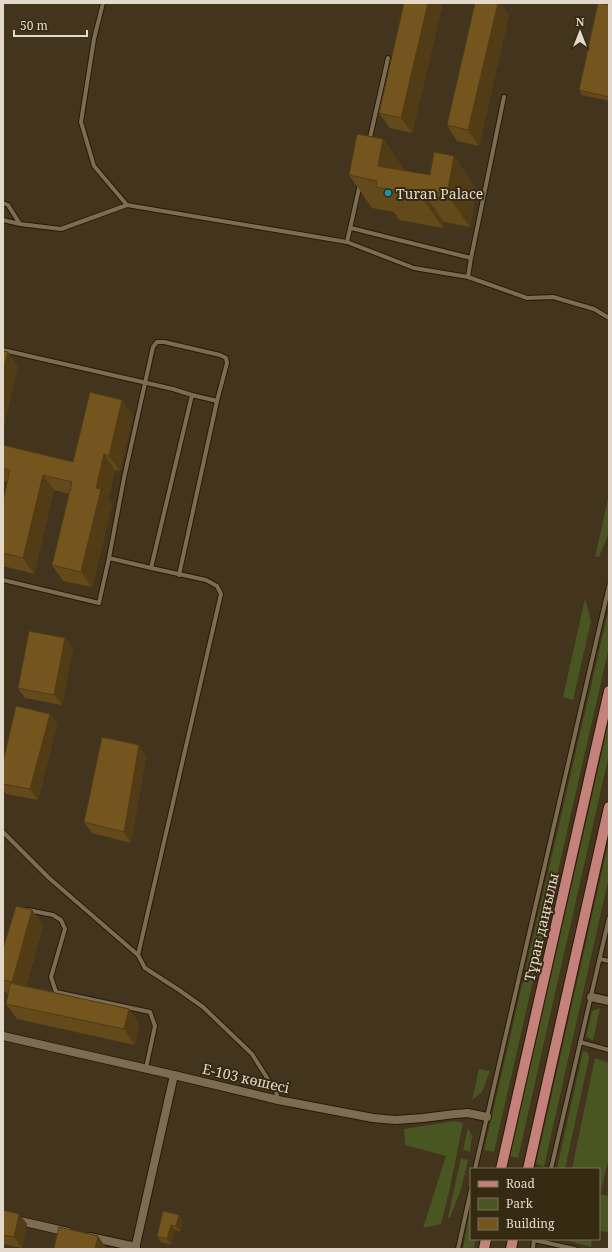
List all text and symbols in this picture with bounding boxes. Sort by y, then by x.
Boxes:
scale bar [14,12,87,38]
north arrow [560,12,600,52]
text: N [576,14,585,29]
text: 50 m [20,17,48,34]
place label: Turan Palace [396,184,483,203]
marker: Turan Palace [383,188,393,198]
street label: Тұран даңғылы [519,871,563,983]
street label: Е-103 көшесі [201,1059,292,1097]
legend [470,1168,600,1240]
text: Road [506,1175,536,1192]
text: Park [506,1195,534,1212]
text: Building [506,1215,555,1232]

